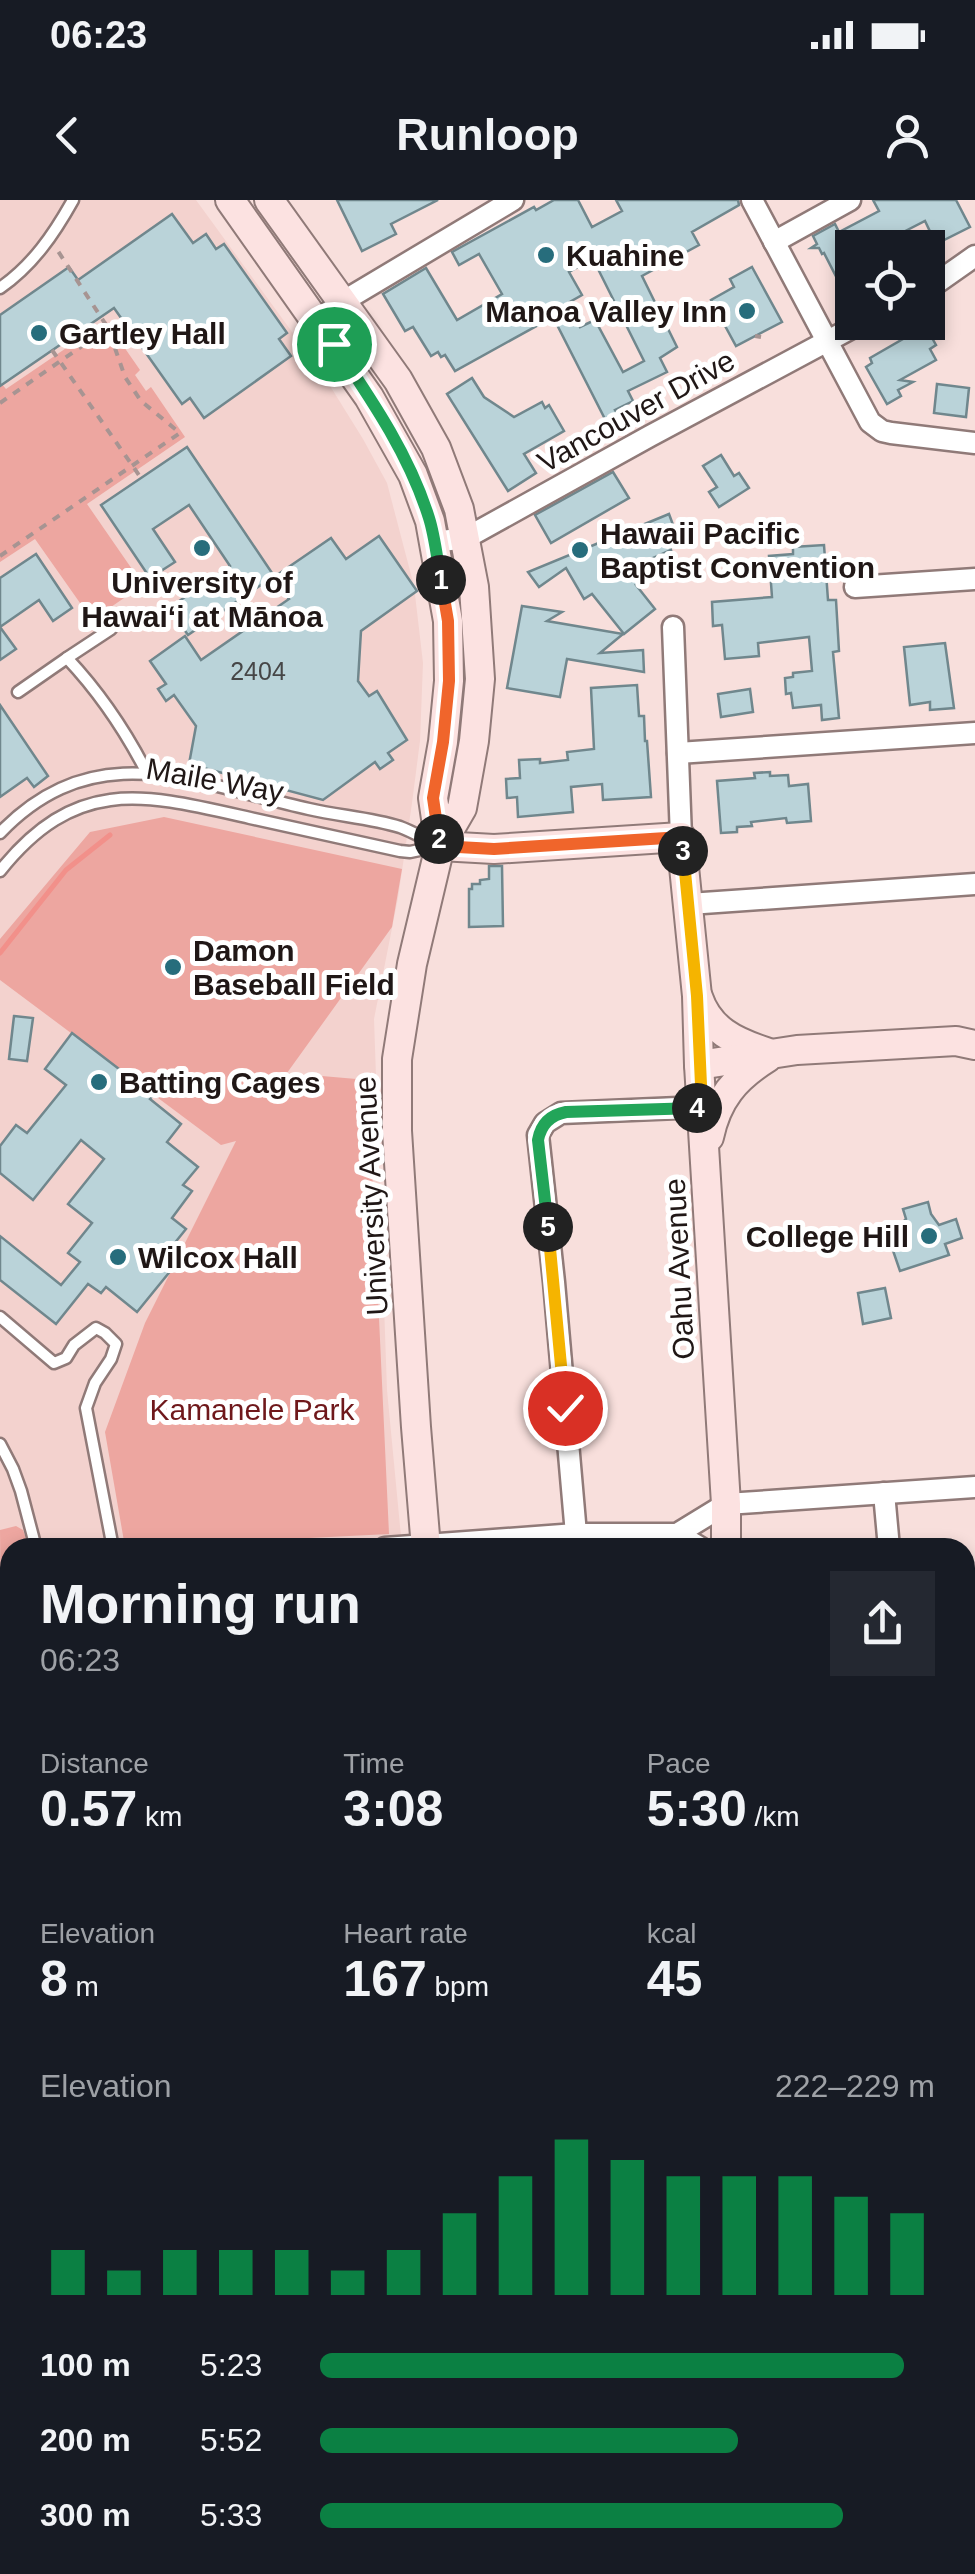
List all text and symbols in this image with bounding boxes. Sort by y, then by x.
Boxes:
text: 06:23 [50,14,147,56]
icon: back [40,108,95,163]
icon: person [880,108,935,163]
text: Runloop [396,109,579,160]
map controls [835,230,945,340]
button: locate [835,230,945,340]
place label: Kuahine [566,239,684,272]
marker: Kuahine [535,244,557,266]
place label: Manoa Valley Inn [485,295,727,328]
marker: Manoa Valley Inn [736,300,758,322]
pin [292,302,377,387]
place label: Gartley Hall [59,317,226,350]
icon: arrive [307,317,362,372]
marker: Gartley Hall [28,322,50,344]
street label: Vancouver Drive [532,343,740,479]
place label: Hawaii Pacific Baptist Convention [600,517,875,584]
marker: University of Hawaiʻi at Mānoa [191,537,213,559]
marker: Hawaii Pacific Baptist Convention [569,539,591,561]
pin: 1 [416,555,466,605]
text: 1 [433,564,449,595]
place label: University of Hawaiʻi at Mānoa [81,566,323,633]
house number: 2404 [230,657,286,685]
street label: Maile Way [144,752,286,808]
pin: 2 [414,814,464,864]
text: 2 [431,823,447,854]
pin: 3 [658,826,708,876]
text: 3 [675,835,691,866]
place label: Damon Baseball Field [193,934,395,1001]
marker: Damon Baseball Field [162,956,184,978]
place label: Batting Cages [119,1066,321,1099]
marker: Batting Cages [88,1071,110,1093]
street label: University Avenue [348,1076,394,1316]
pin: 4 [672,1083,722,1133]
text: 4 [689,1092,705,1123]
street label: Oahu Avenue [658,1178,700,1360]
pin: 5 [523,1202,573,1252]
text: 5 [540,1211,556,1242]
place label: College Hill [746,1220,909,1253]
marker: College Hill [918,1225,940,1247]
place label: Wilcox Hall [138,1241,298,1274]
marker: Wilcox Hall [107,1246,129,1268]
pin [523,1366,608,1451]
icon: check [538,1381,593,1436]
park label: Kamanele Park [149,1393,356,1426]
button: share [830,1571,935,1676]
text: Morning run [40,1573,361,1635]
text: 06:23 [40,1642,120,1678]
text: Distance [40,1748,149,1779]
text: Time [343,1748,405,1779]
text: Pace [647,1748,710,1779]
text: 0.57 [40,1781,137,1837]
text: 3:08 [343,1781,443,1837]
text: 5:30 [647,1781,747,1837]
text: km [137,1801,182,1832]
text: /km [747,1801,800,1832]
text: Elevation [40,1918,155,1949]
text: Heart rate [343,1918,468,1949]
text: kcal [647,1918,696,1949]
text: 8 [40,1951,68,2007]
text: 167 [343,1951,427,2007]
text: 45 [647,1951,702,2007]
text: m [68,1971,99,2002]
text: bpm [427,1971,489,2002]
text: Elevation [40,2068,172,2104]
text: 222–229 m [775,2068,935,2104]
text: 100 m [40,2347,131,2383]
text: 5:23 [200,2347,262,2383]
text: 200 m [40,2422,131,2458]
text: 5:52 [200,2422,262,2458]
text: 300 m [40,2497,131,2533]
text: 5:33 [200,2497,262,2533]

